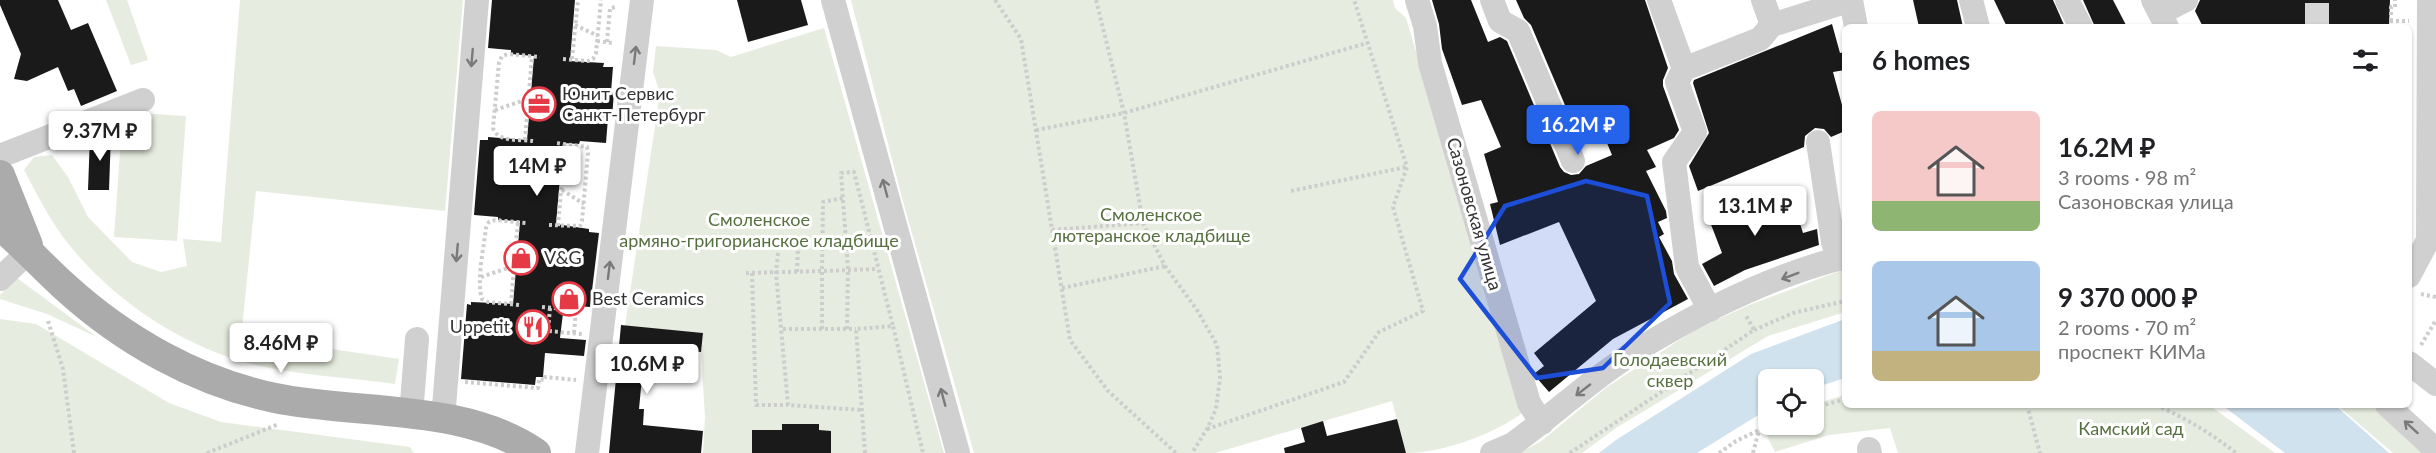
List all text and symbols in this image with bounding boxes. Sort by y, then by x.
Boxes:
text: 6 homes [1872,44,1970,76]
icon: filters [2349,44,2382,77]
one-way arrow [630,46,641,66]
one-way arrow [466,48,477,68]
place label: Юнит Сервис Санкт-Петербург [562,82,706,125]
office icon: Юнит Сервис Санкт-Петербург [521,86,557,122]
pin: 16.2M ₽ [1523,105,1633,156]
pin: 9.37M ₽ [45,111,155,162]
text: 16.2M ₽ [1541,112,1615,136]
text: 9.37M ₽ [63,118,137,142]
text: 16.2M ₽ [2058,131,2155,163]
street label: Сазоновская улица [1443,135,1507,293]
icon: home [1920,135,1992,207]
pin: 14M ₽ [495,146,579,197]
text: 14M ₽ [508,153,566,177]
text: 3 rooms · 98 m² [2058,165,2196,189]
one-way arrow [879,179,890,198]
pin: 13.1M ₽ [1700,186,1810,237]
text: Сазоновская улица [2058,189,2234,213]
text: 13.1M ₽ [1718,193,1792,217]
park label: Смоленское лютеранское кладбище [1052,203,1250,246]
park label: Смоленское армяно-григорианское кладбище [619,208,899,251]
shop icon: V&G [503,240,539,276]
one-way arrow [451,242,462,262]
place label: V&G [544,246,582,268]
one-way arrow [604,260,615,280]
one-way arrow [1781,271,1799,282]
shop icon: Best Ceramics [551,281,587,317]
text: 9 370 000 ₽ [2058,281,2198,313]
icon: home [1920,285,1992,357]
place label: Best Ceramics [592,287,704,309]
restaurant icon: Uppetit [515,309,551,345]
place label: Uppetit [450,315,511,337]
text: 2 rooms · 70 m² [2058,315,2196,339]
pin: 8.46M ₽ [226,323,336,374]
text: 8.46M ₽ [244,330,318,354]
text: проспект КИМа [2058,339,2206,363]
pin: 10.6M ₽ [592,344,702,395]
park label: Голодаевский сквер [1613,348,1727,391]
text: 10.6M ₽ [610,351,684,375]
map controls [1758,369,1824,435]
button: locate [1758,369,1824,435]
one-way arrow [1576,384,1592,397]
one-way arrow [937,387,948,406]
park label: Камский сад [2078,417,2184,439]
one-way arrow [2404,420,2419,434]

